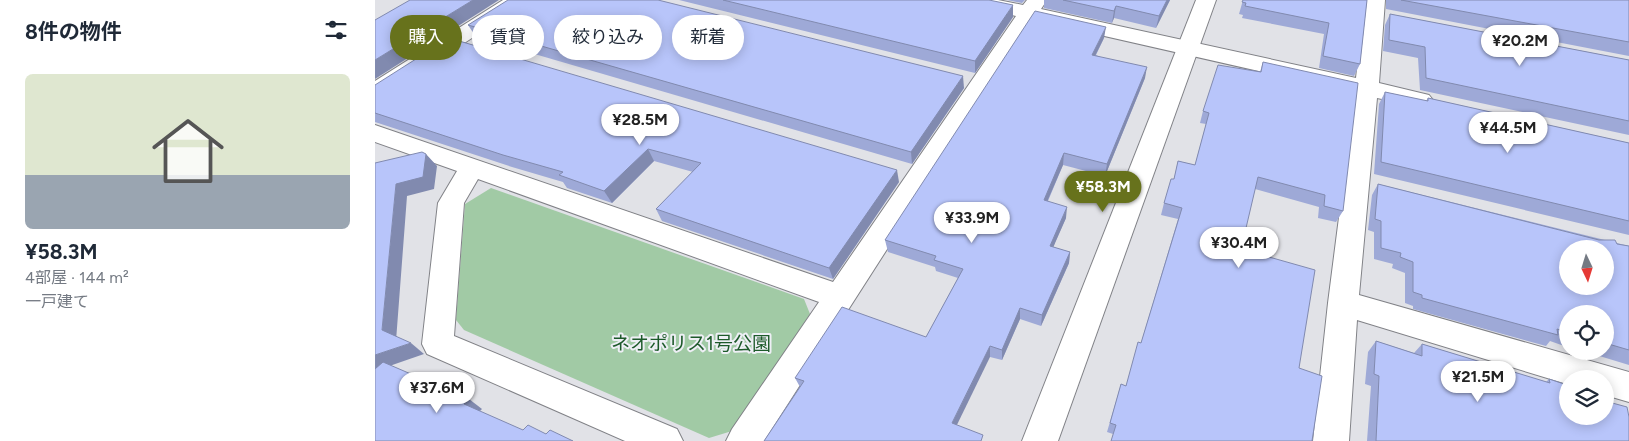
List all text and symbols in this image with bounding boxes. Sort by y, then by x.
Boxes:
chip: 購入 [390,15,462,60]
chip: 賃貸 [472,15,544,60]
chip: 絞り込み [554,15,662,60]
chip: 新着 [672,15,744,60]
icon: filters [322,16,350,44]
text: 8件の物件 [25,19,122,44]
pin: ¥20.2M [1479,24,1561,67]
text: ¥20.2M [1492,31,1548,50]
pin: ¥28.5M [599,104,681,146]
icon: home [143,106,233,196]
text: ¥28.5M [612,110,668,129]
pin: ¥44.5M [1467,112,1549,154]
text: ¥44.5M [1480,118,1536,137]
pin: ¥58.3M [1062,170,1144,213]
text: ¥58.3M [1075,177,1131,196]
pin: ¥33.9M [931,202,1013,244]
text: ¥33.9M [945,208,999,227]
pin: ¥30.4M [1198,226,1280,269]
text: ¥30.4M [1211,233,1267,252]
text: ¥58.3M [25,239,97,264]
north arrow [1559,240,1614,295]
map controls [1559,240,1614,425]
text: 4部屋 · 144 m² [25,268,129,287]
text: 一戸建て [25,292,89,311]
button: locate [1559,305,1614,360]
park label: ネオポリス1号公園 [611,332,771,355]
pin: ¥21.5M [1437,360,1519,403]
text: ¥21.5M [1452,367,1504,386]
button: layers [1559,370,1614,425]
pin: ¥37.6M [396,372,478,414]
text: ¥37.6M [410,378,464,397]

